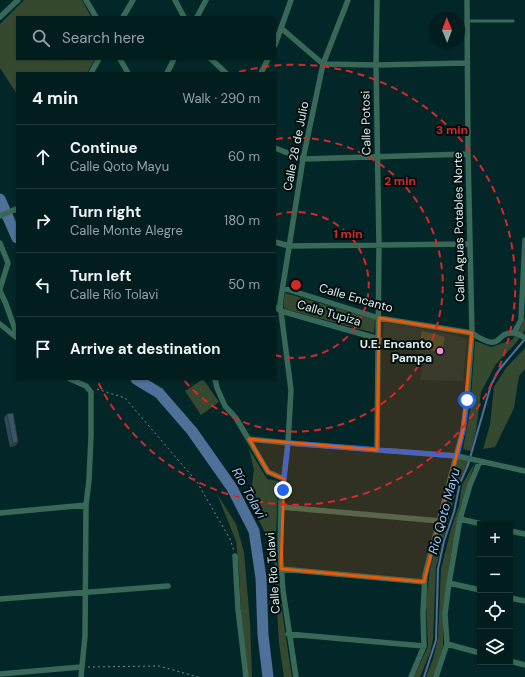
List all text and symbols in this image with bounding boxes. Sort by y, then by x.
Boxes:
north arrow [429,12,465,48]
search box [16,16,276,60]
icon: search [30,27,52,49]
text: Search here [62,28,145,48]
text: 4 min [32,87,78,109]
text: Walk · 290 m [183,90,260,107]
street label: Calle Potosi [357,90,375,155]
street label: Calle 28 de Julio [279,100,313,192]
text: 3 min [436,122,468,138]
text: Continue [70,138,138,158]
icon: ahead [32,146,54,168]
text: 60 m [228,148,260,165]
street label: Calle Aguas Potables Norte [450,152,468,302]
text: Calle Qoto Mayu [70,158,169,175]
text: 2 min [384,173,416,189]
text: Turn right [70,202,141,222]
icon: right [32,210,54,232]
text: 180 m [224,212,260,229]
text: Calle Monte Alegre [70,222,183,239]
text: 1 min [333,226,363,242]
text: Turn left [70,266,131,286]
icon: left [32,274,54,296]
text: 50 m [228,276,260,293]
centre of rings [289,278,303,292]
street label: Calle Encanto [317,280,395,316]
text: Calle Río Tolavi [70,286,158,303]
street label: Calle Tupiza [295,296,363,330]
place label: U.E. Encanto Pampa [360,336,432,366]
icon: arrive [32,338,54,360]
text: Arrive at destination [70,339,221,359]
marker: U.E. Encanto Pampa [435,346,445,356]
route start [458,391,476,409]
water label: Río Tolavi [228,464,270,522]
water label: Rio Qoto Mayu [424,465,464,556]
route end [274,481,292,499]
map controls [477,521,513,665]
button: + [477,521,513,557]
street label: Calle Río Tolavi [262,532,284,614]
button: − [477,557,513,593]
button: locate [477,593,513,629]
button: layers [477,629,513,665]

